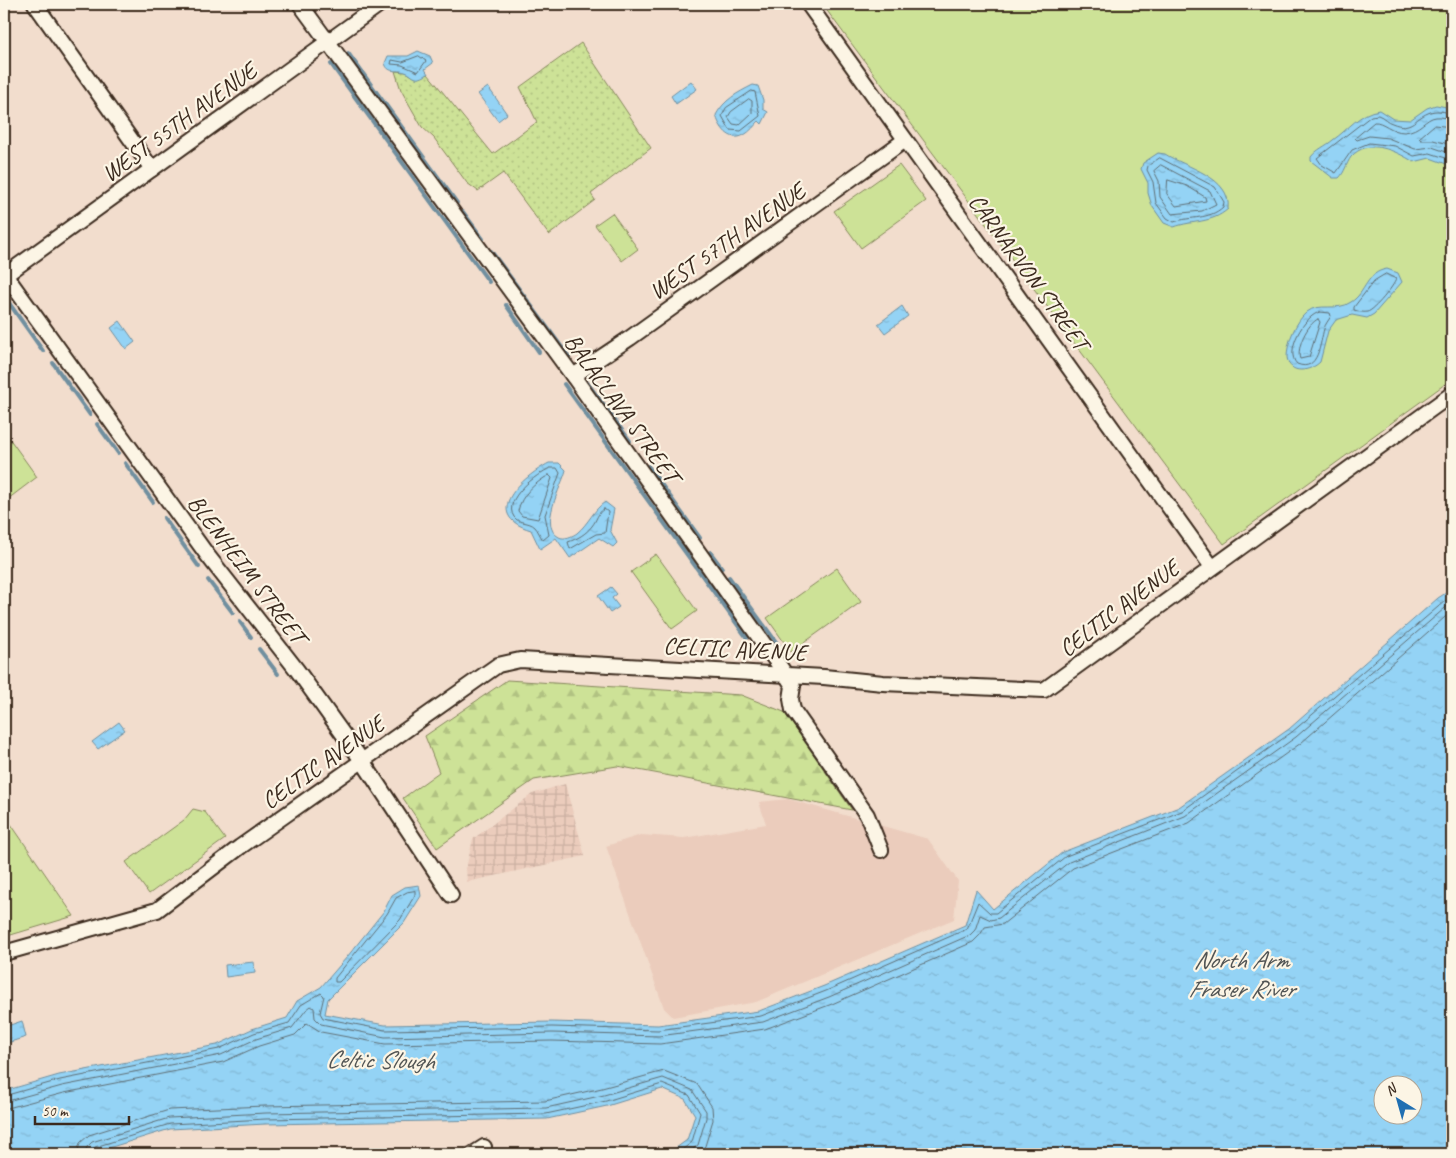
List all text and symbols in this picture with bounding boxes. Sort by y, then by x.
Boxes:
street label: WEST 55TH AVENUE [96,54,265,188]
street label: WEST 57TH AVENUE [643,174,814,306]
street label: CARNARVON STREET [962,188,1099,360]
street label: BALACLAVA STREET [558,327,690,493]
street label: BLENHEIM STREET [181,489,316,654]
street label: CELTIC AVENUE [1053,551,1188,663]
street label: CELTIC AVENUE [663,630,810,668]
street label: CELTIC AVENUE [256,707,393,815]
water label: North Arm Fraser River [1188,944,1298,1005]
water label: Celtic Slough [326,1043,436,1077]
north arrow [1374,1076,1424,1126]
text: N [1382,1079,1401,1099]
scale bar [35,1093,129,1125]
text: 50 m [42,1102,69,1121]

